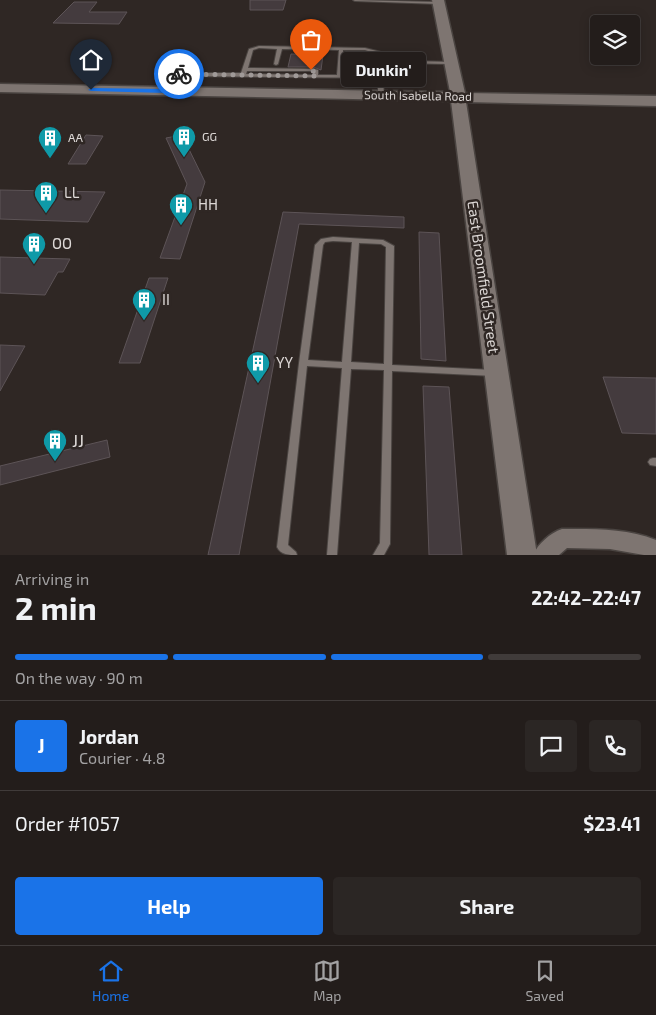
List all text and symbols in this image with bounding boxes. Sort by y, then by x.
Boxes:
map controls [590,15,640,65]
button: layers [590,15,640,65]
pin [290,19,332,70]
icon: bag [297,26,325,54]
pin [70,39,112,90]
icon: home [77,46,105,74]
courier [154,49,204,99]
callout: Dunkin' [341,52,426,88]
icon: bike [165,60,193,88]
text: Dunkin' [355,60,412,79]
street label: South Isabella Road [364,87,472,103]
building icon: GG [171,124,197,158]
building icon: AA [37,125,63,159]
place label: GG [202,129,217,143]
place label: AA [68,130,83,144]
building icon: LL [33,180,59,214]
place label: LL [64,183,80,201]
building icon: HH [168,192,194,226]
place label: HH [198,195,218,213]
street label: East Broomfield Street [464,199,504,355]
building icon: OO [21,231,47,265]
place label: OO [52,234,72,252]
building icon: II [131,287,157,321]
place label: II [162,290,170,308]
building icon: YY [245,350,271,384]
place label: YY [276,353,294,371]
building icon: JJ [42,428,68,462]
place label: JJ [72,429,84,451]
text: Arriving in [15,569,89,588]
text: 22:42–22:47 [531,586,641,609]
text: 2 min [15,588,97,626]
text: On the way · 90 m [15,668,143,687]
button: chat [525,720,577,772]
button: phone [589,720,641,772]
text: Jordan [79,725,139,748]
text: J [37,734,45,757]
text: Courier · 4.8 [79,748,166,767]
text: Order #1057 [15,812,120,835]
text: $23.41 [583,812,641,835]
button: Help [15,877,323,935]
button: Share [333,877,641,935]
tab: Home [92,957,129,1004]
tab: Map [313,957,341,1004]
tab: Saved [526,957,564,1004]

